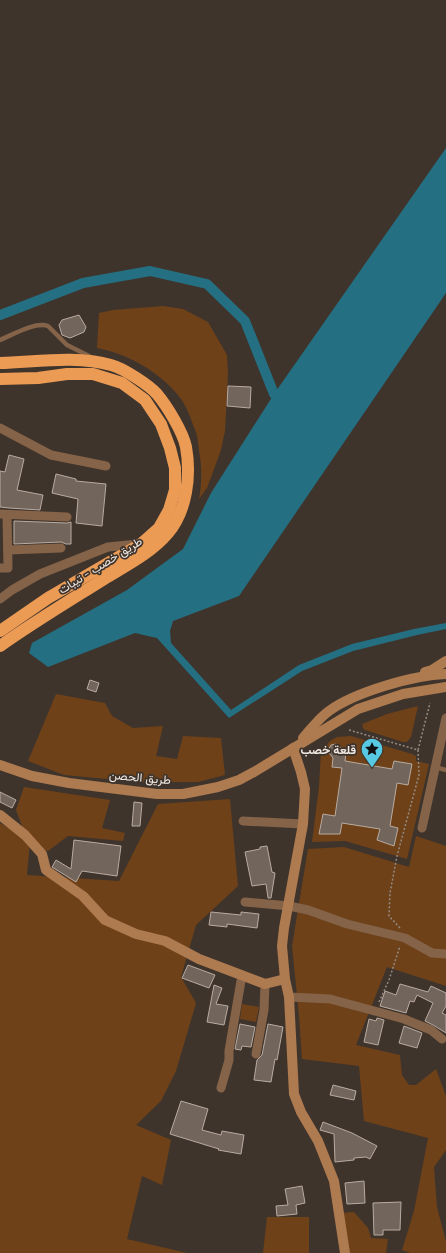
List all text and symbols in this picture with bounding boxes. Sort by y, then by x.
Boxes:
street label: طريق خصب - تيبات [55,533,145,598]
place icon: قلعة خصب [359,736,385,769]
place label: قلعة خصب [300,742,356,757]
street label: طريق الحصن [108,767,172,788]

